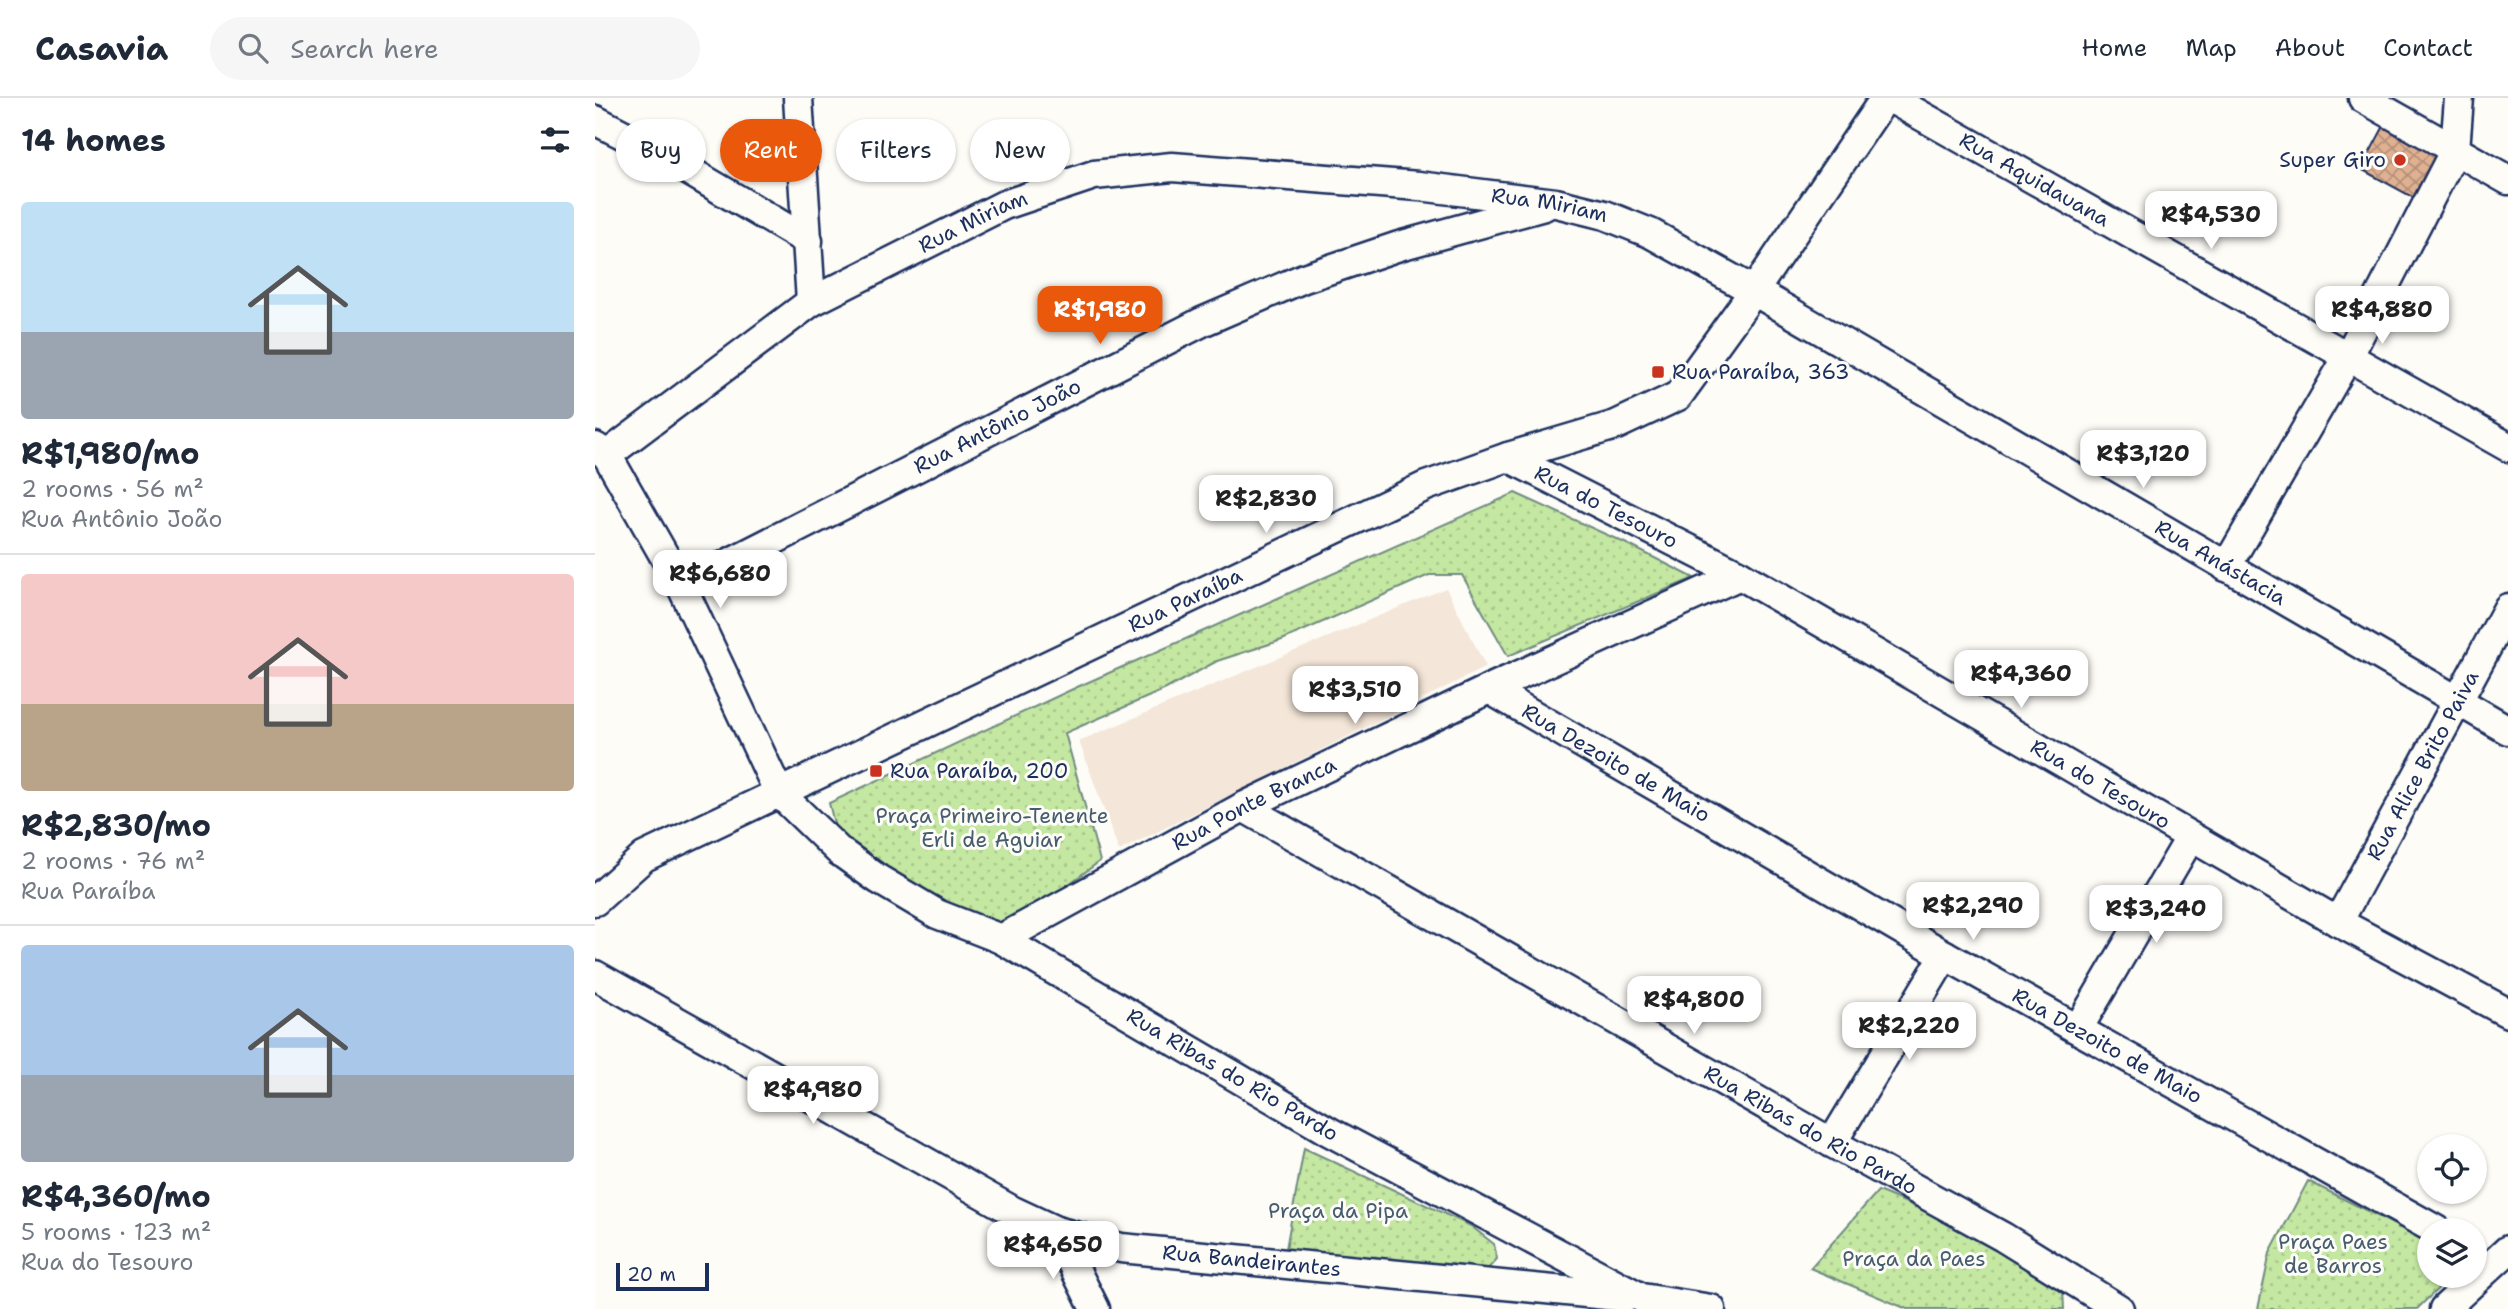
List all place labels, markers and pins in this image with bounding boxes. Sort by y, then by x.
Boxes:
place label: Super Giro [2279,146,2386,174]
marker: Super Giro [2392,152,2408,168]
pin: R$4,530 [2146,192,2276,251]
pin: R$1,980 [1035,286,1165,346]
pin: R$4,880 [2317,286,2447,346]
place label: Rua Paraíba, 363 [1672,358,1850,386]
marker: Rua Paraíba, 363 [1650,364,1666,380]
pin: R$3,120 [2078,430,2208,490]
pin: R$2,830 [1201,476,1331,535]
pin: R$6,680 [655,550,785,610]
pin: R$4,360 [1956,650,2086,710]
pin: R$3,510 [1290,666,1420,726]
place label: Rua Paraíba, 200 [890,757,1069,785]
marker: Rua Paraíba, 200 [868,763,884,779]
pin: R$2,290 [1908,882,2038,942]
pin: R$3,240 [2091,886,2221,945]
pin: R$4,800 [1629,976,1759,1036]
pin: R$2,220 [1844,1002,1974,1062]
pin: R$4,980 [748,1066,878,1126]
pin: R$4,650 [988,1222,1118,1281]

